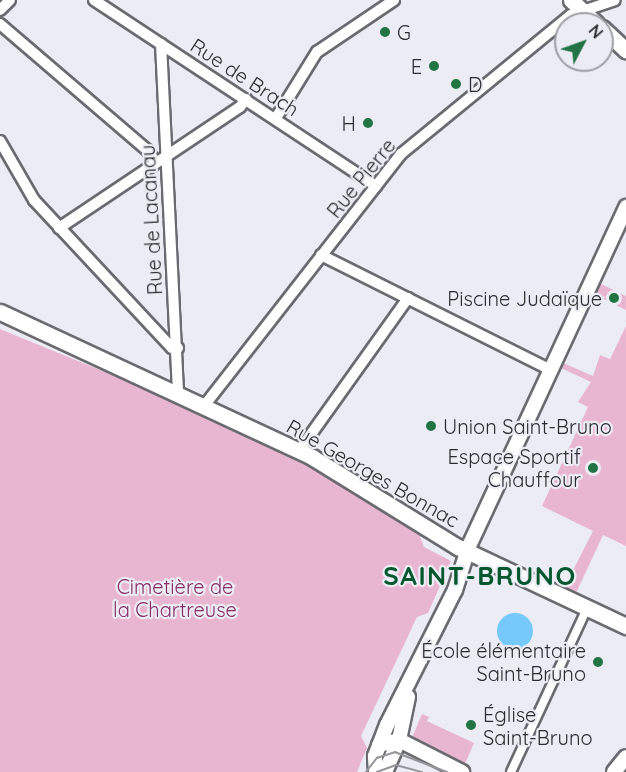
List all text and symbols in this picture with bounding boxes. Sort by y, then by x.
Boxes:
north arrow [554,12,614,72]
place label: G [397,20,411,44]
text: N [585,20,607,42]
marker: G [378,25,392,39]
street label: Rue de Brach [186,33,304,121]
place label: E [411,54,422,78]
marker: E [427,59,441,73]
place label: D [468,72,482,96]
marker: D [449,77,463,91]
place label: H [342,111,356,135]
marker: H [361,116,375,130]
street label: Rue Pierre [322,133,400,223]
street label: Rue de Lacanau [135,144,167,296]
place label: Piscine Judaïque [447,286,602,310]
marker: Piscine Judaïque [607,291,621,305]
street label: Rue Georges Bonnac [283,414,463,532]
place label: Union Saint-Bruno [443,414,612,438]
marker: Union Saint-Bruno [424,419,438,433]
place label: Espace Sportif Chauffour [448,444,581,491]
marker: Espace Sportif Chauffour [586,461,600,475]
district label: SAINT-BRUNO [383,560,577,592]
park label: Cimetière de la Chartreuse [113,574,237,621]
place label: École élémentaire Saint-Bruno [421,638,586,685]
marker: École élémentaire Saint-Bruno [591,655,605,669]
place label: Église Saint-Bruno [483,702,593,749]
marker: Église Saint-Bruno [464,718,478,732]

